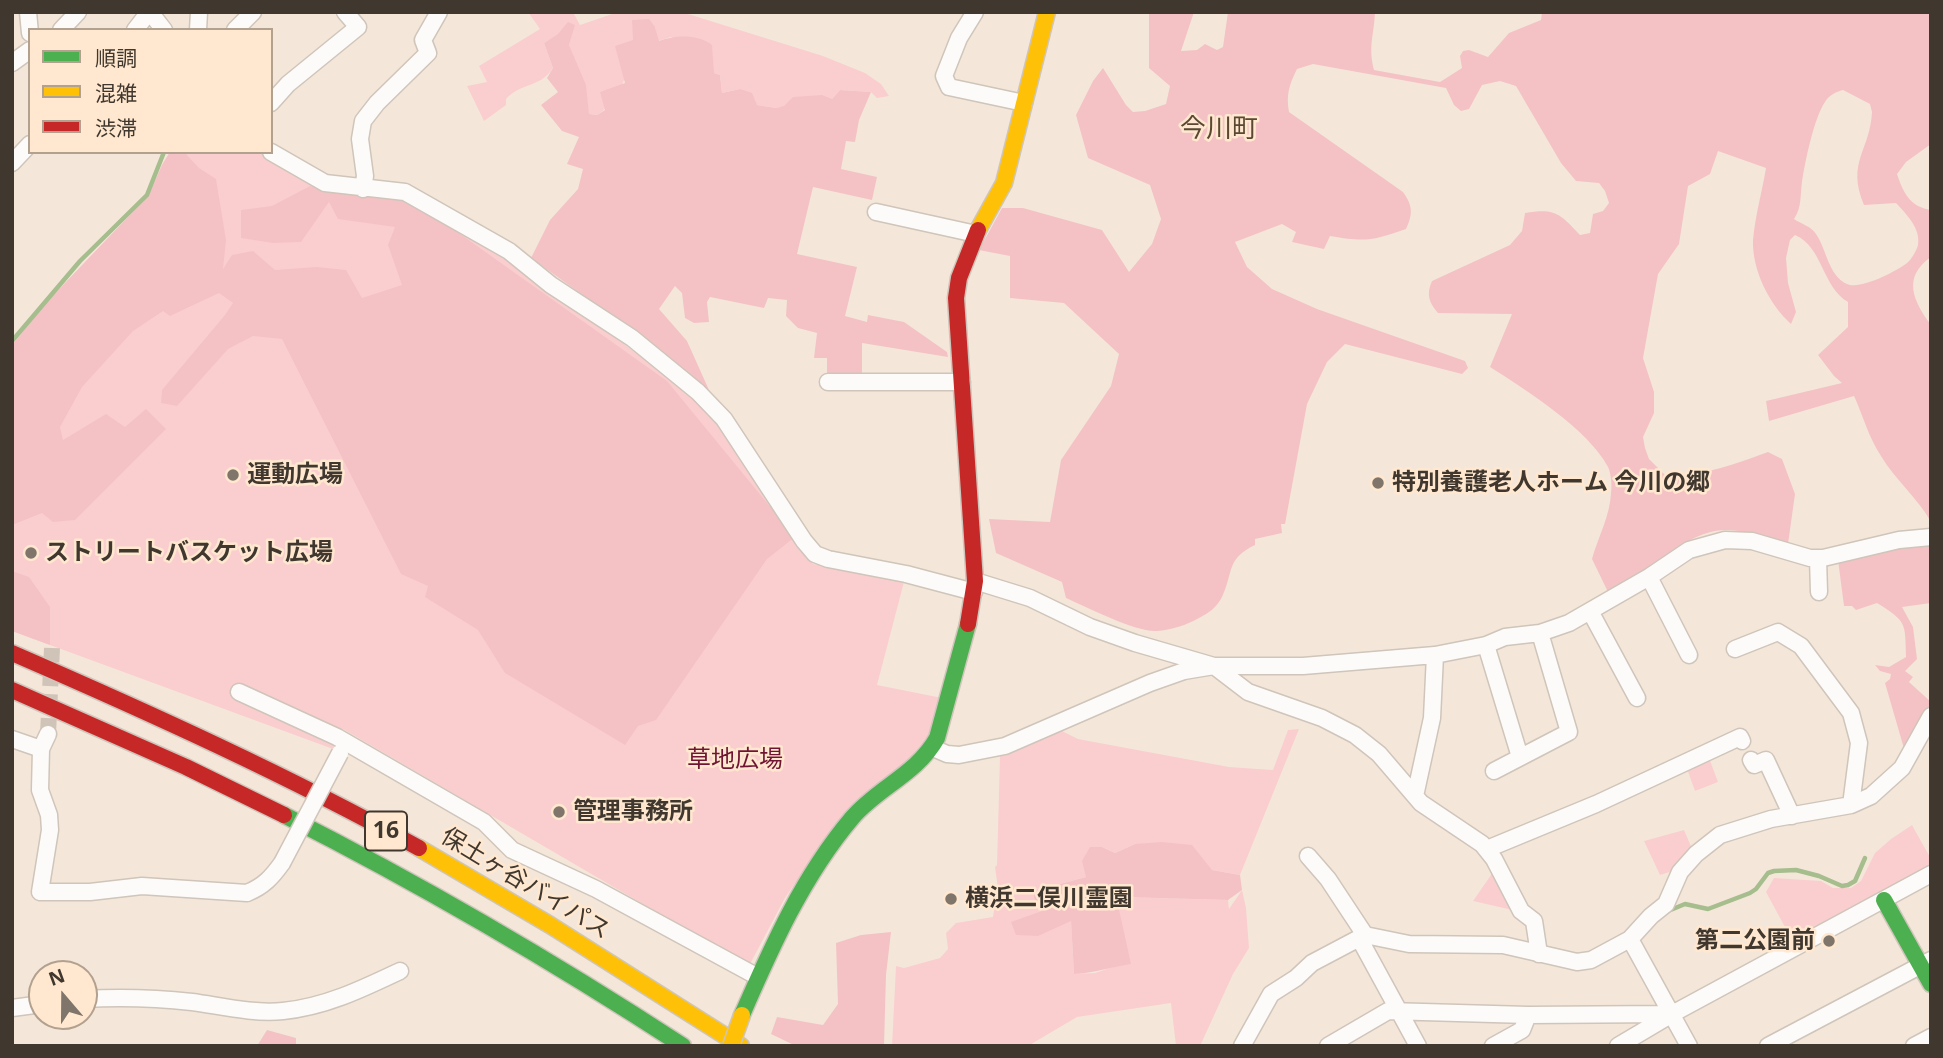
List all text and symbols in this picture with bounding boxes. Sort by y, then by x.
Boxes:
legend [28,28,273,154]
text: 順調 [95,44,137,72]
text: 混雑 [95,79,137,107]
text: 渋滞 [95,114,137,142]
district label: 今川町 [1180,114,1258,146]
place label: 運動広場 [247,461,343,489]
marker: 運動広場 [225,467,241,483]
place label: 特別養護老人ホーム 今川の郷 [1392,469,1710,497]
marker: 特別養護老人ホーム 今川の郷 [1370,475,1386,491]
place label: ストリートバスケット広場 [45,539,333,567]
marker: ストリートバスケット広場 [23,545,39,561]
park label: 草地広場 [687,746,783,774]
place label: 管理事務所 [573,798,693,826]
marker: 管理事務所 [551,804,567,820]
road number: 16 [365,811,407,850]
street label: 保土ヶ谷バイパス [435,822,615,946]
place label: 横浜二俣川霊園 [965,885,1133,913]
marker: 横浜二俣川霊園 [943,891,959,907]
place label: 第二公園前 [1695,927,1815,955]
marker: 第二公園前 [1821,933,1837,949]
north arrow [28,960,98,1030]
text: N [45,962,68,992]

